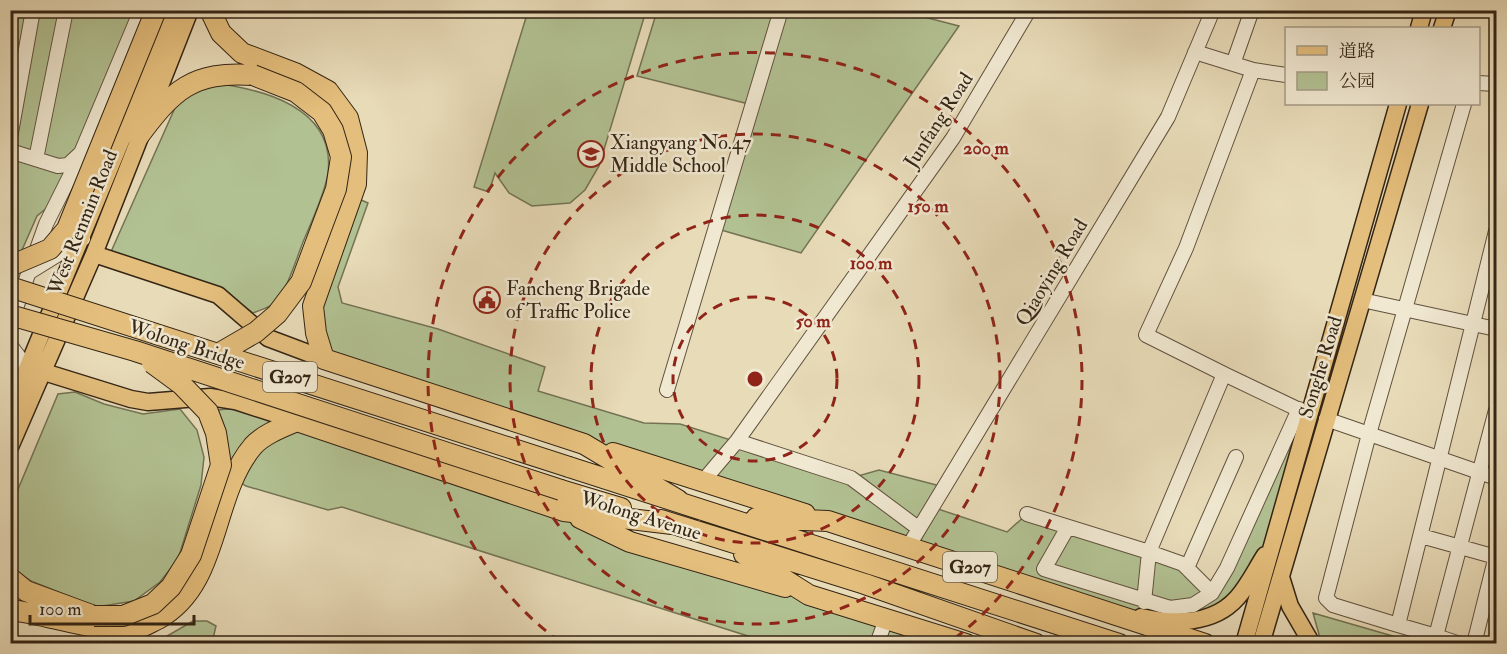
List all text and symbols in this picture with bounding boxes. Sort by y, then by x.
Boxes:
legend [1285,27,1480,105]
text: 道路 [1339,40,1375,63]
street label: Junfang Road [898,68,979,174]
text: 公园 [1339,70,1375,93]
place label: Xiangyang No.47 Middle School [610,130,751,178]
text: 200 m [963,137,1010,160]
school or university icon: Xiangyang No.47 Middle School [576,139,606,169]
street label: West Renmin Road [42,146,123,299]
text: 150 m [907,195,950,218]
street label: Qiaoying Road [1010,214,1093,330]
text: 100 m [850,252,893,275]
place label: Fancheng Brigade of Traffic Police [506,276,650,324]
public building icon: Fancheng Brigade of Traffic Police [472,285,502,315]
text: 50 m [796,310,831,333]
street label: Songhe Road [1293,313,1348,421]
street label: Wolong Bridge [125,314,248,375]
road number: G207 [263,362,317,392]
centre of rings [745,369,765,389]
street label: Wolong Avenue [576,485,704,546]
road number: G207 [943,552,997,582]
scale bar [30,588,194,626]
text: 100 m [39,598,82,621]

